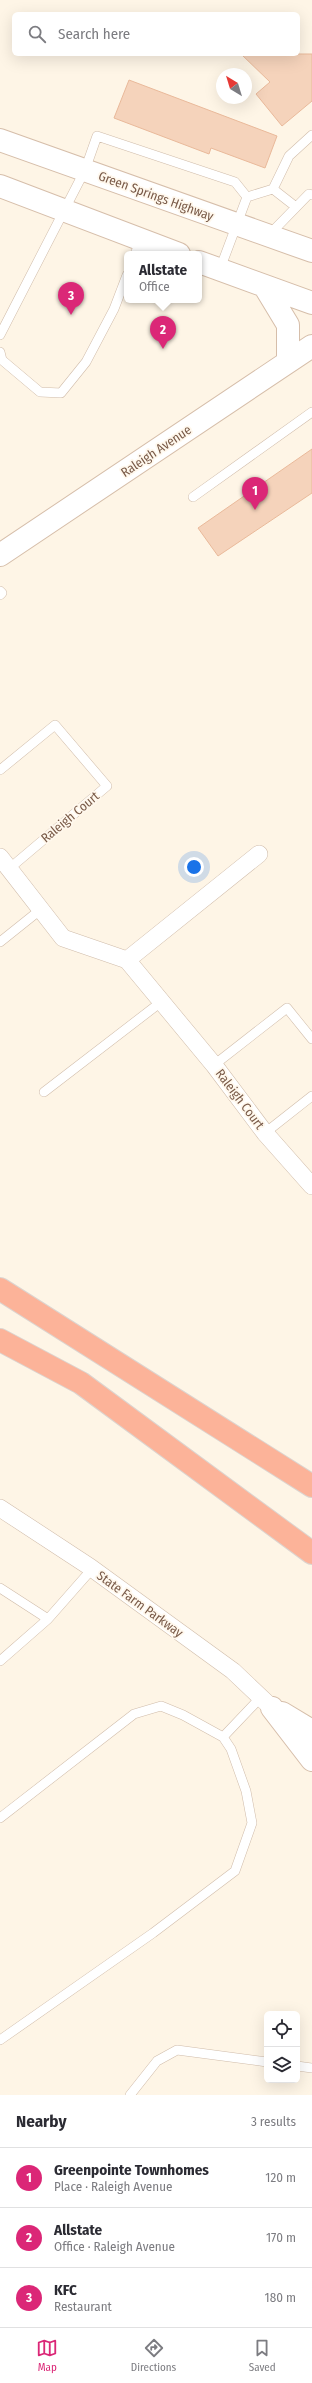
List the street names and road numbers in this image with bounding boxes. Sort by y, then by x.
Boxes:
street label: Green Springs Highway [96,168,216,224]
street label: Raleigh Avenue [118,422,194,480]
street label: Raleigh Court [38,788,103,846]
street label: Raleigh Court [213,1066,268,1132]
street label: State Farm Parkway [94,1568,186,1640]

